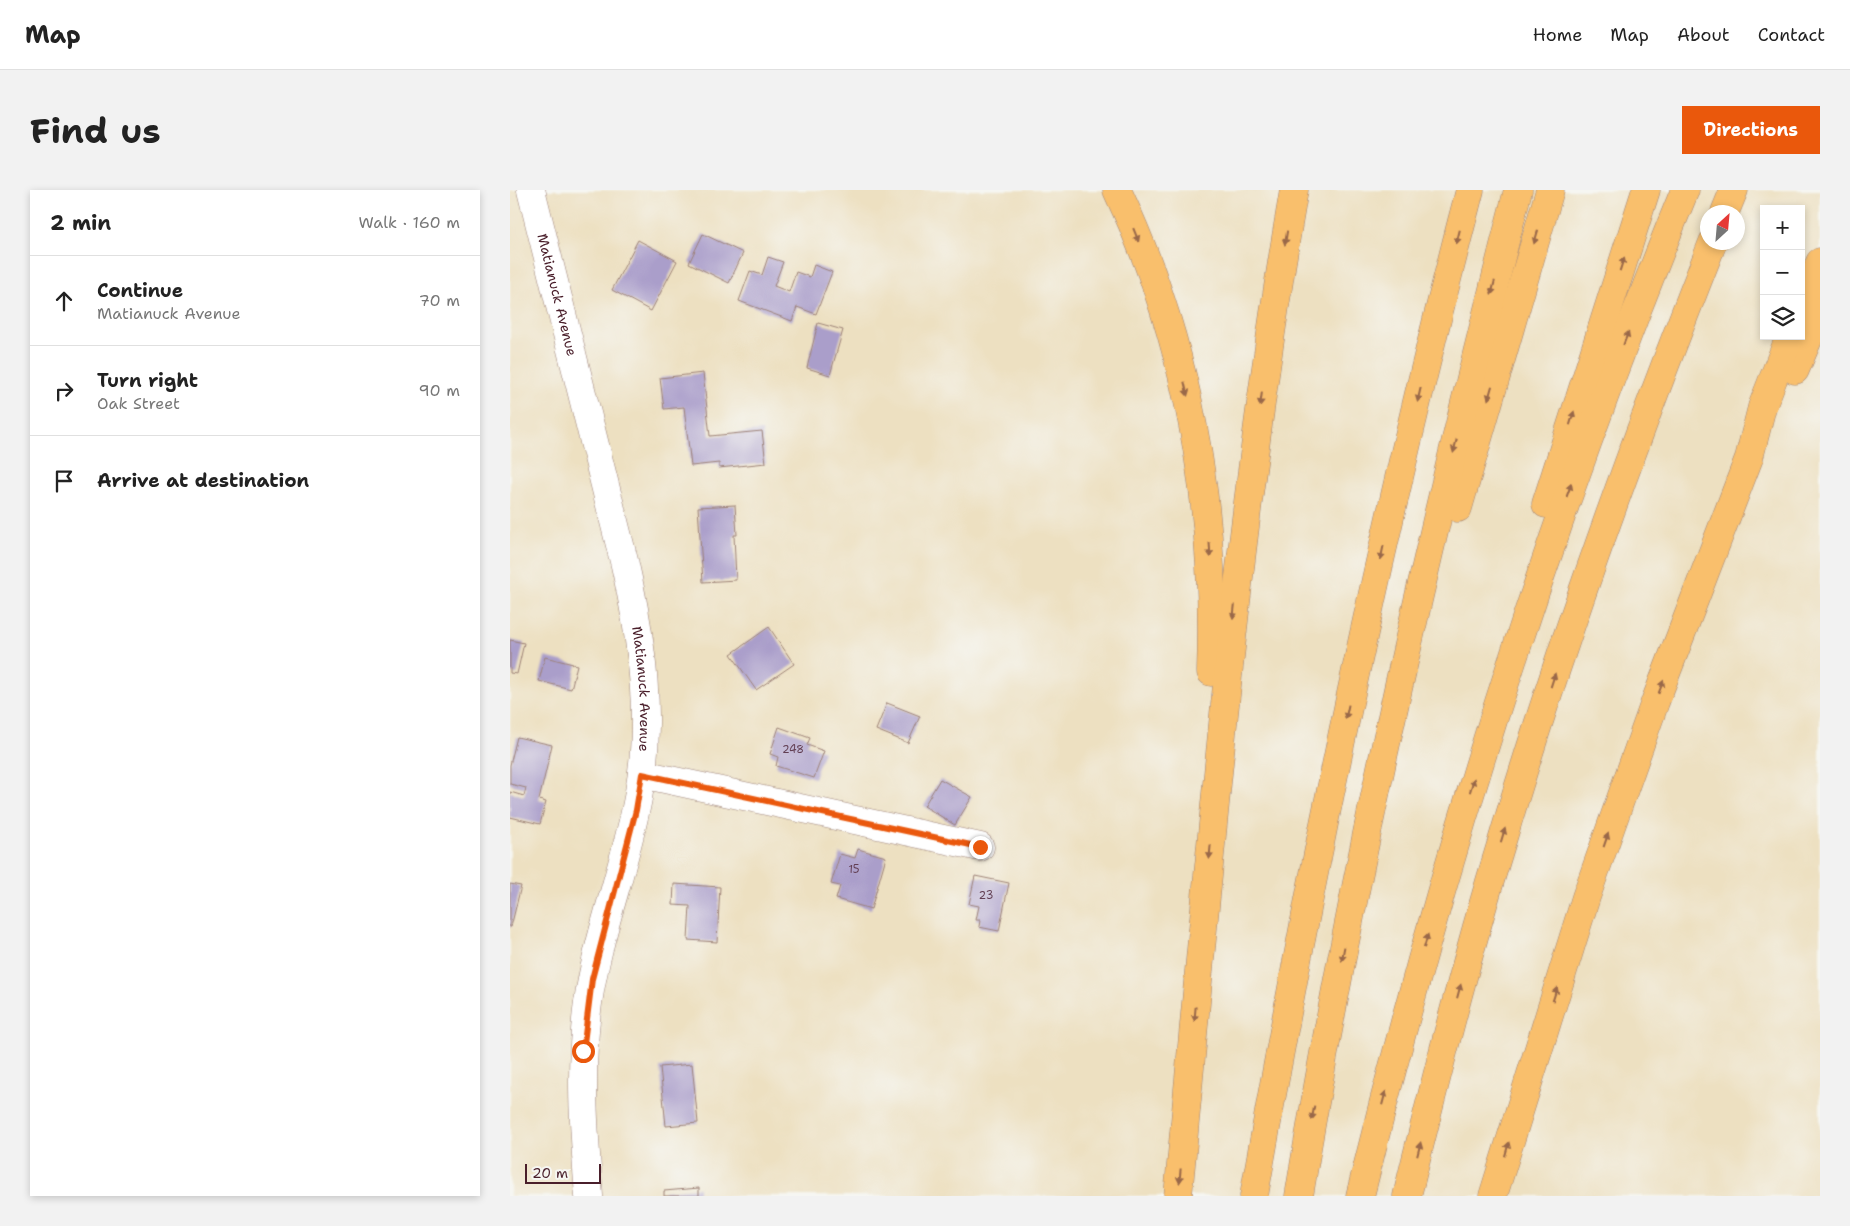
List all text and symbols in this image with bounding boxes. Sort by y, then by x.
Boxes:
text: Map [25,19,81,51]
text: Home [1533,23,1582,47]
text: Map [1610,23,1649,47]
text: About [1677,23,1730,47]
text: Contact [1758,23,1825,47]
button: Directions [1682,106,1820,154]
text: Find us [30,107,161,154]
north arrow [1700,205,1745,250]
map controls [1760,205,1805,340]
button: + [1760,205,1805,250]
text: 2 min [50,209,111,237]
text: Walk · 160 m [359,212,460,233]
one-way arrow [1133,228,1141,242]
one-way arrow [1531,229,1539,244]
one-way arrow [1282,230,1290,246]
one-way arrow [1454,230,1462,245]
street label: Matianuck Avenue [533,232,581,358]
button: − [1760,250,1805,295]
one-way arrow [1619,256,1626,271]
text: Continue [97,278,183,303]
one-way arrow [1489,281,1497,296]
icon: ahead [50,287,78,315]
text: 70 m [419,290,460,311]
button: layers [1760,295,1805,340]
text: Matianuck Avenue [97,303,241,324]
one-way arrow [1622,330,1630,345]
text: Turn right [97,368,198,393]
icon: right [50,377,78,405]
text: 90 m [419,380,460,401]
one-way arrow [1182,382,1190,397]
one-way arrow [1486,385,1494,400]
one-way arrow [1414,387,1422,402]
one-way arrow [1257,391,1265,407]
text: Oak Street [97,393,180,414]
one-way arrow [1569,411,1577,426]
one-way arrow [1450,439,1458,454]
icon: arrive [50,467,78,495]
text: Arrive at destination [97,468,309,493]
one-way arrow [1565,482,1573,497]
one-way arrow [1206,542,1214,558]
one-way arrow [1378,546,1386,561]
one-way arrow [1230,604,1238,620]
street label: Matianuck Avenue [628,625,654,752]
one-way arrow [1549,672,1557,687]
one-way arrow [1657,679,1665,694]
one-way arrow [1343,704,1351,720]
house number: 248 [782,742,804,757]
one-way arrow [1468,777,1476,792]
one-way arrow [1500,827,1508,842]
one-way arrow [1603,832,1610,847]
route end [969,836,992,859]
one-way arrow [1206,845,1214,861]
house number: 15 [848,862,860,877]
house number: 23 [979,888,993,903]
one-way arrow [1423,933,1431,948]
one-way arrow [1339,946,1347,962]
one-way arrow [1455,984,1463,999]
one-way arrow [1551,986,1559,1001]
one-way arrow [1191,1007,1199,1023]
route start [572,1040,595,1063]
one-way arrow [1380,1090,1388,1105]
one-way arrow [1309,1106,1317,1121]
one-way arrow [1415,1141,1423,1156]
one-way arrow [1503,1142,1511,1157]
scale bar [525,1161,601,1184]
text: 20 m [532,1164,568,1182]
one-way arrow [1176,1168,1184,1184]

